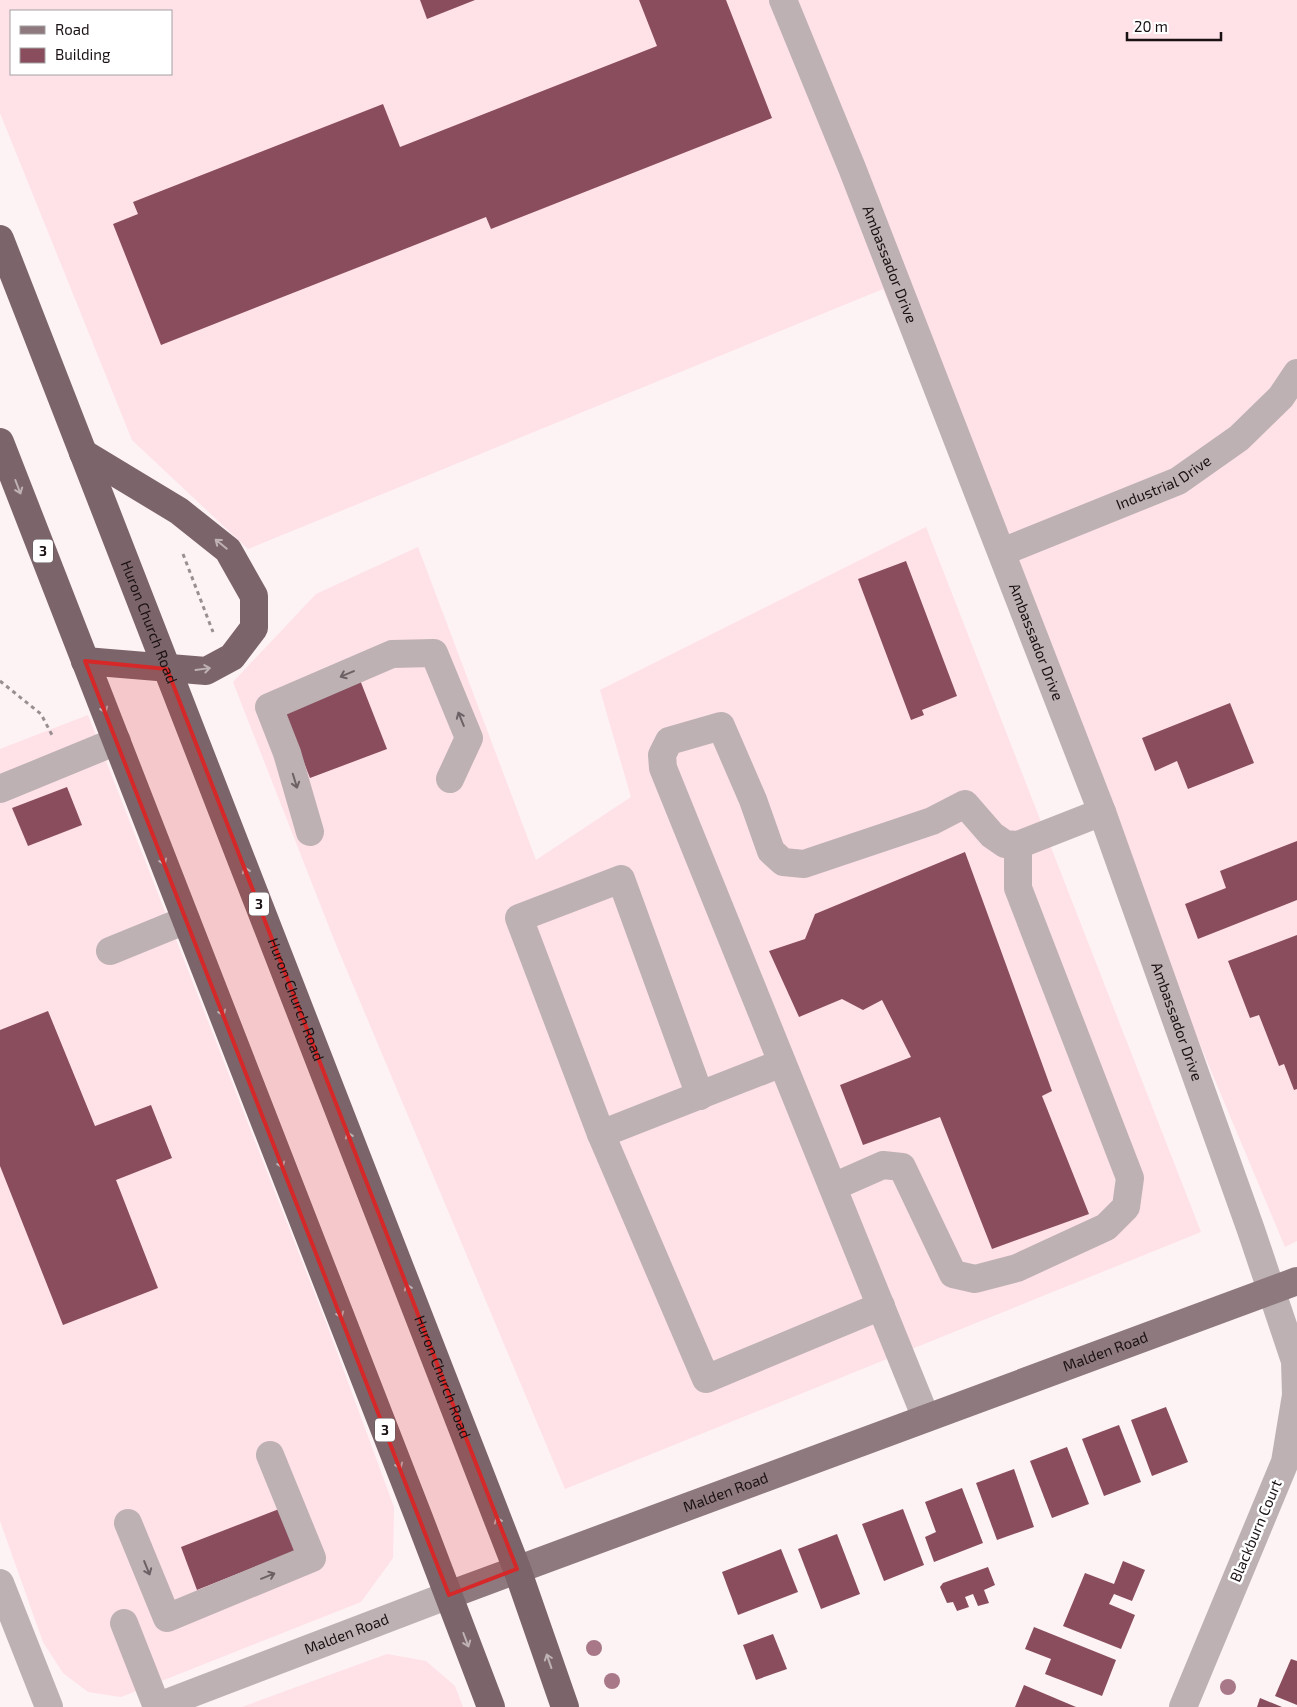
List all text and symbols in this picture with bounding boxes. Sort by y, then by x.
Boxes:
legend [10,10,172,75]
scale bar [1127,10,1221,42]
text: 20 m [1134,17,1168,35]
text: Road [55,20,90,38]
text: Building [55,45,111,63]
street label: Ambassador Drive [859,203,921,325]
street label: Industrial Drive [1113,451,1214,513]
one-way arrow [14,479,23,494]
one-way arrow [215,539,228,550]
road number: 3 [33,540,53,562]
street label: Huron Church Road [118,558,182,686]
street label: Ambassador Drive [1006,580,1068,703]
one-way arrow [195,664,211,674]
one-way arrow [340,669,355,679]
one-way arrow [99,698,108,713]
one-way arrow [456,712,465,727]
one-way arrow [290,772,300,788]
one-way arrow [158,850,167,865]
one-way arrow [241,866,250,881]
road number: 3 [249,892,269,916]
street label: Huron Church Road [265,935,329,1063]
street label: Ambassador Drive [1148,960,1207,1083]
one-way arrow [217,1001,226,1016]
one-way arrow [345,1132,354,1147]
one-way arrow [276,1152,285,1168]
one-way arrow [404,1284,413,1299]
one-way arrow [334,1303,344,1318]
street label: Huron Church Road [411,1313,475,1441]
street label: Malden Road [1060,1327,1150,1375]
road number: 3 [375,1418,395,1442]
one-way arrow [394,1455,403,1470]
street label: Malden Road [680,1468,770,1516]
street label: Blackburn Court [1225,1476,1285,1585]
one-way arrow [494,1517,504,1532]
one-way arrow [142,1560,152,1575]
one-way arrow [260,1571,275,1581]
street label: Malden Road [301,1609,391,1658]
one-way arrow [462,1632,471,1647]
one-way arrow [544,1654,553,1669]

